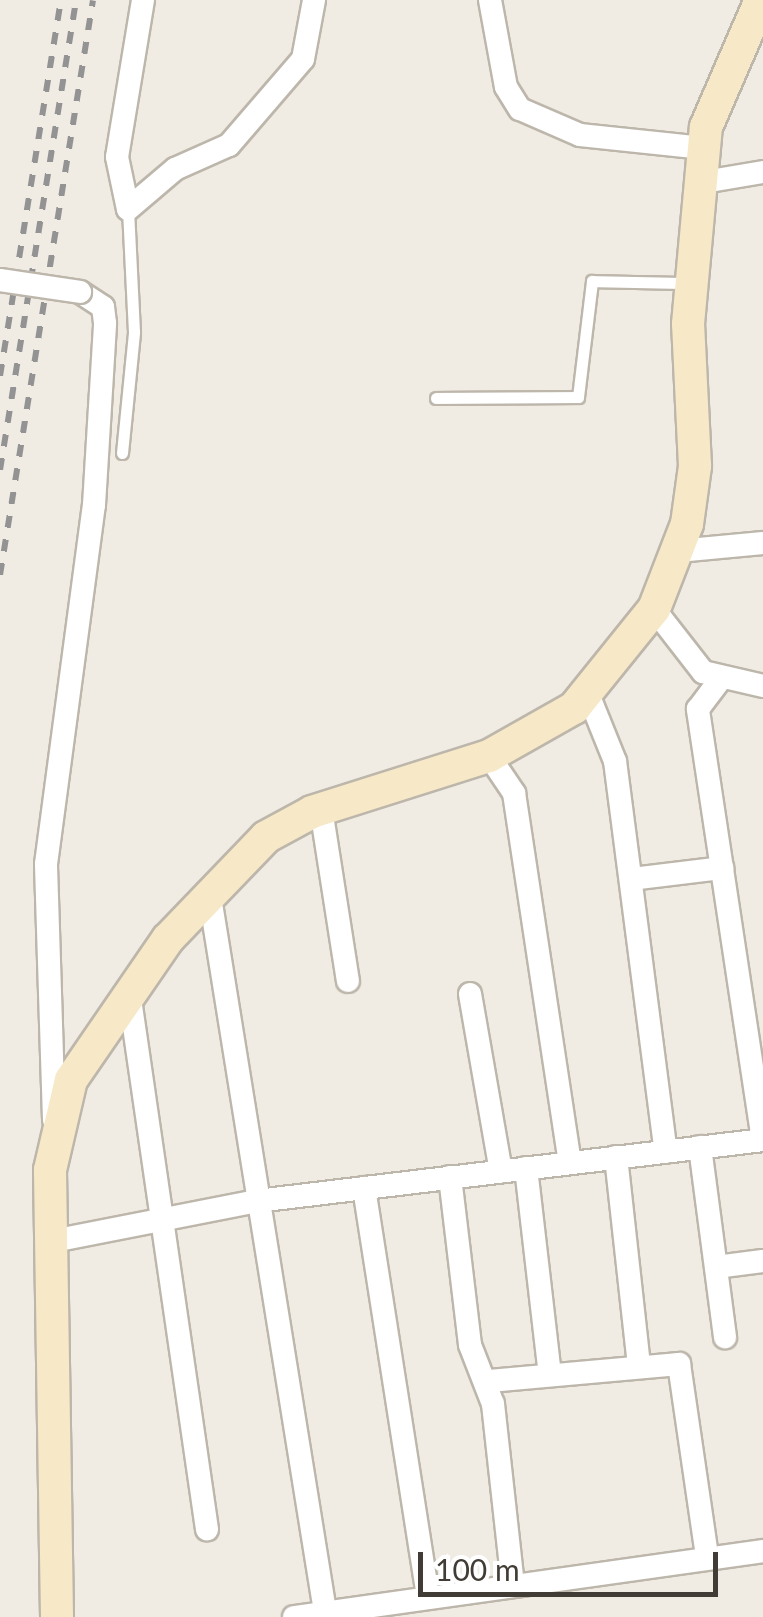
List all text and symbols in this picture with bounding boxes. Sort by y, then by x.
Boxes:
scale bar [423,1532,723,1594]
text: 100 m [435,1551,520,1587]

